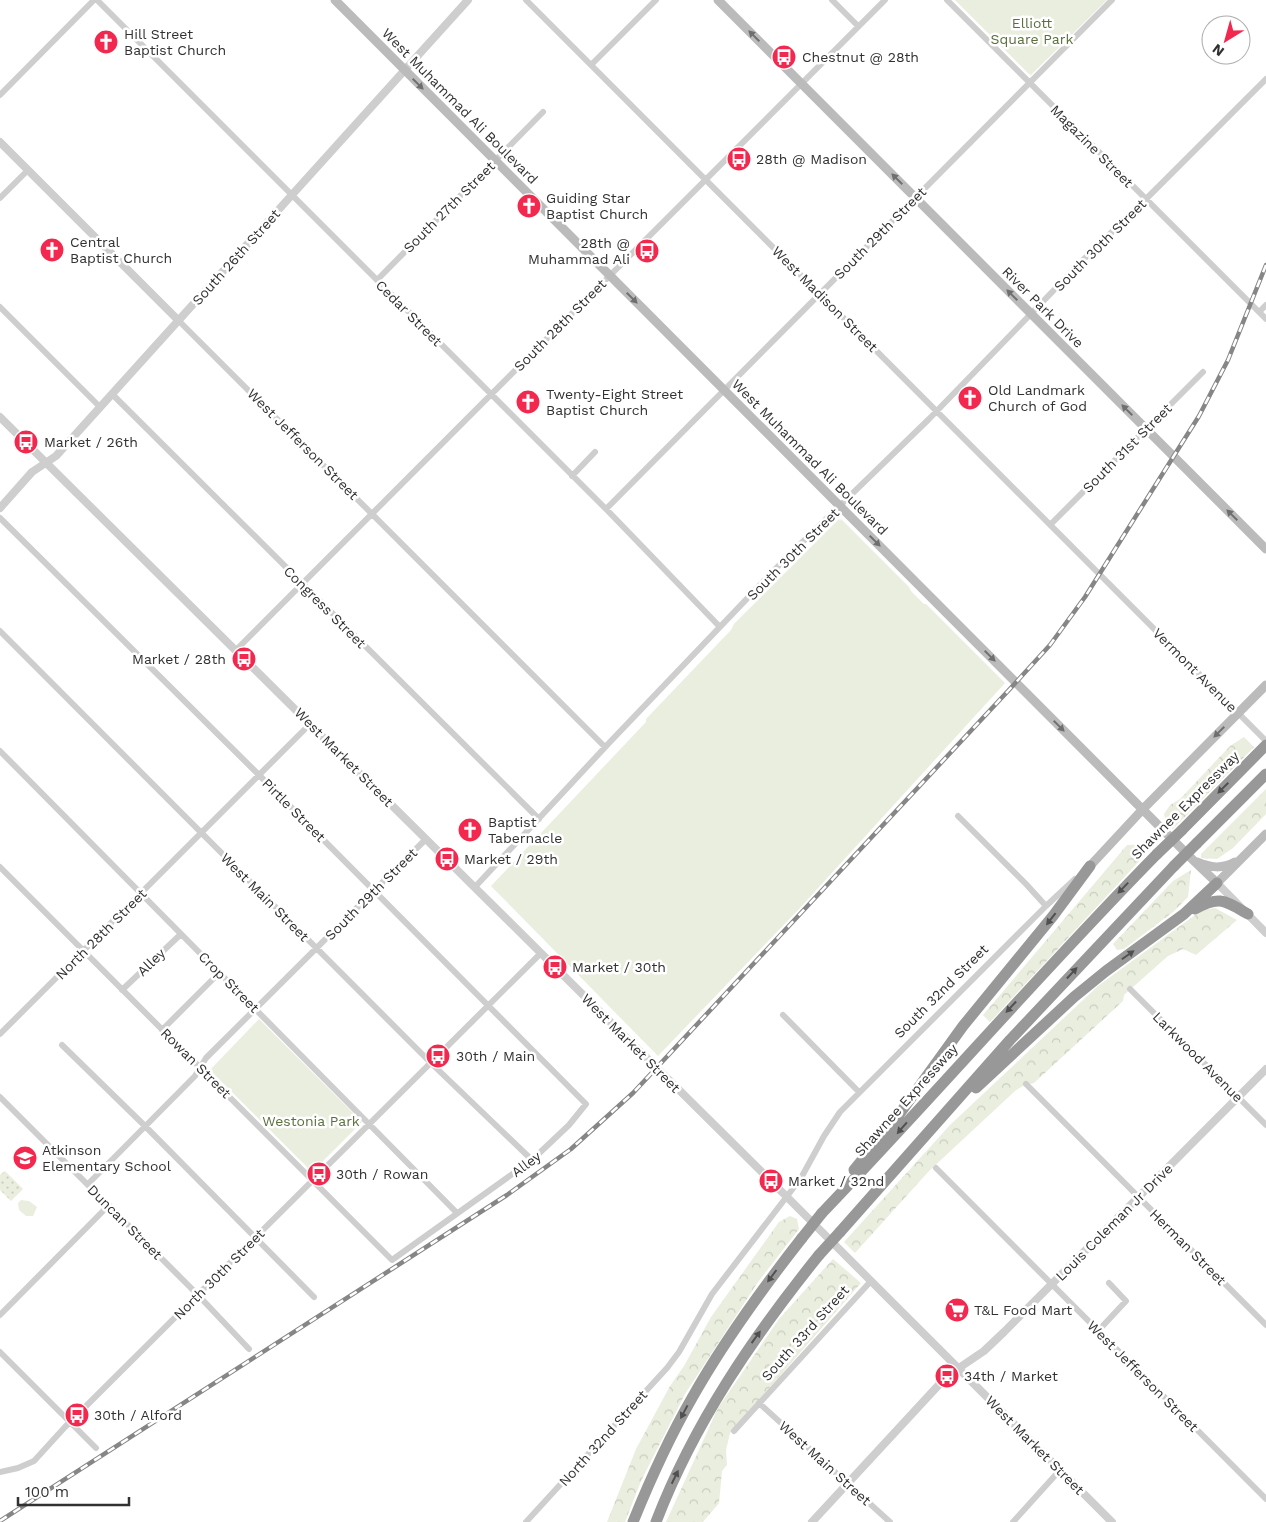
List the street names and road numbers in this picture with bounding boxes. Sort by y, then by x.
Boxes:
street label: West Muhammad Ali Boulevard [379,25,541,187]
street label: Magazine Street [1047,101,1137,191]
street label: South 27th Street [400,158,498,256]
street label: South 29th Street [831,184,929,282]
street label: South 30th Street [1051,196,1149,294]
street label: South 26th Street [189,206,283,308]
street label: West Madison Street [769,243,881,355]
street label: River Park Drive [999,263,1087,351]
street label: South 28th Street [511,276,609,374]
street label: Cedar Street [373,277,445,349]
street label: West Muhammad Ali Boulevard [729,376,891,538]
street label: West Jefferson Street [244,385,362,503]
street label: South 31st Street [1079,400,1175,496]
street label: South 30th Street [744,505,842,603]
street label: Congress Street [281,563,369,651]
street label: Vermont Avenue [1150,625,1240,715]
street label: West Market Street [291,704,397,810]
street label: Shawnee Expressway [1128,747,1243,862]
street label: Pirtle Street [259,775,329,845]
street label: South 29th Street [322,845,420,943]
street label: West Main Street [218,850,313,945]
street label: North 28th Street [52,885,150,983]
street label: South 32nd Street [891,941,991,1041]
street label: Alley [134,944,169,979]
street label: Crop Street [195,948,263,1016]
street label: West Market Street [578,990,684,1096]
street label: Larkwood Avenue [1150,1009,1246,1105]
street label: Rowan Street [158,1025,234,1101]
street label: Shawnee Expressway [851,1040,961,1160]
street label: Alley [508,1147,545,1180]
street label: Louis Coleman Jr Drive [1052,1160,1176,1284]
street label: Duncan Street [84,1181,166,1263]
street label: Herman Street [1147,1206,1229,1288]
street label: North 30th Street [170,1225,268,1323]
street label: South 33rd Street [758,1282,852,1384]
street label: West Jefferson Street [1084,1317,1202,1435]
street label: North 32nd Street [556,1387,650,1489]
street label: West Market Street [982,1392,1088,1498]
street label: West Main Street [776,1418,874,1509]

